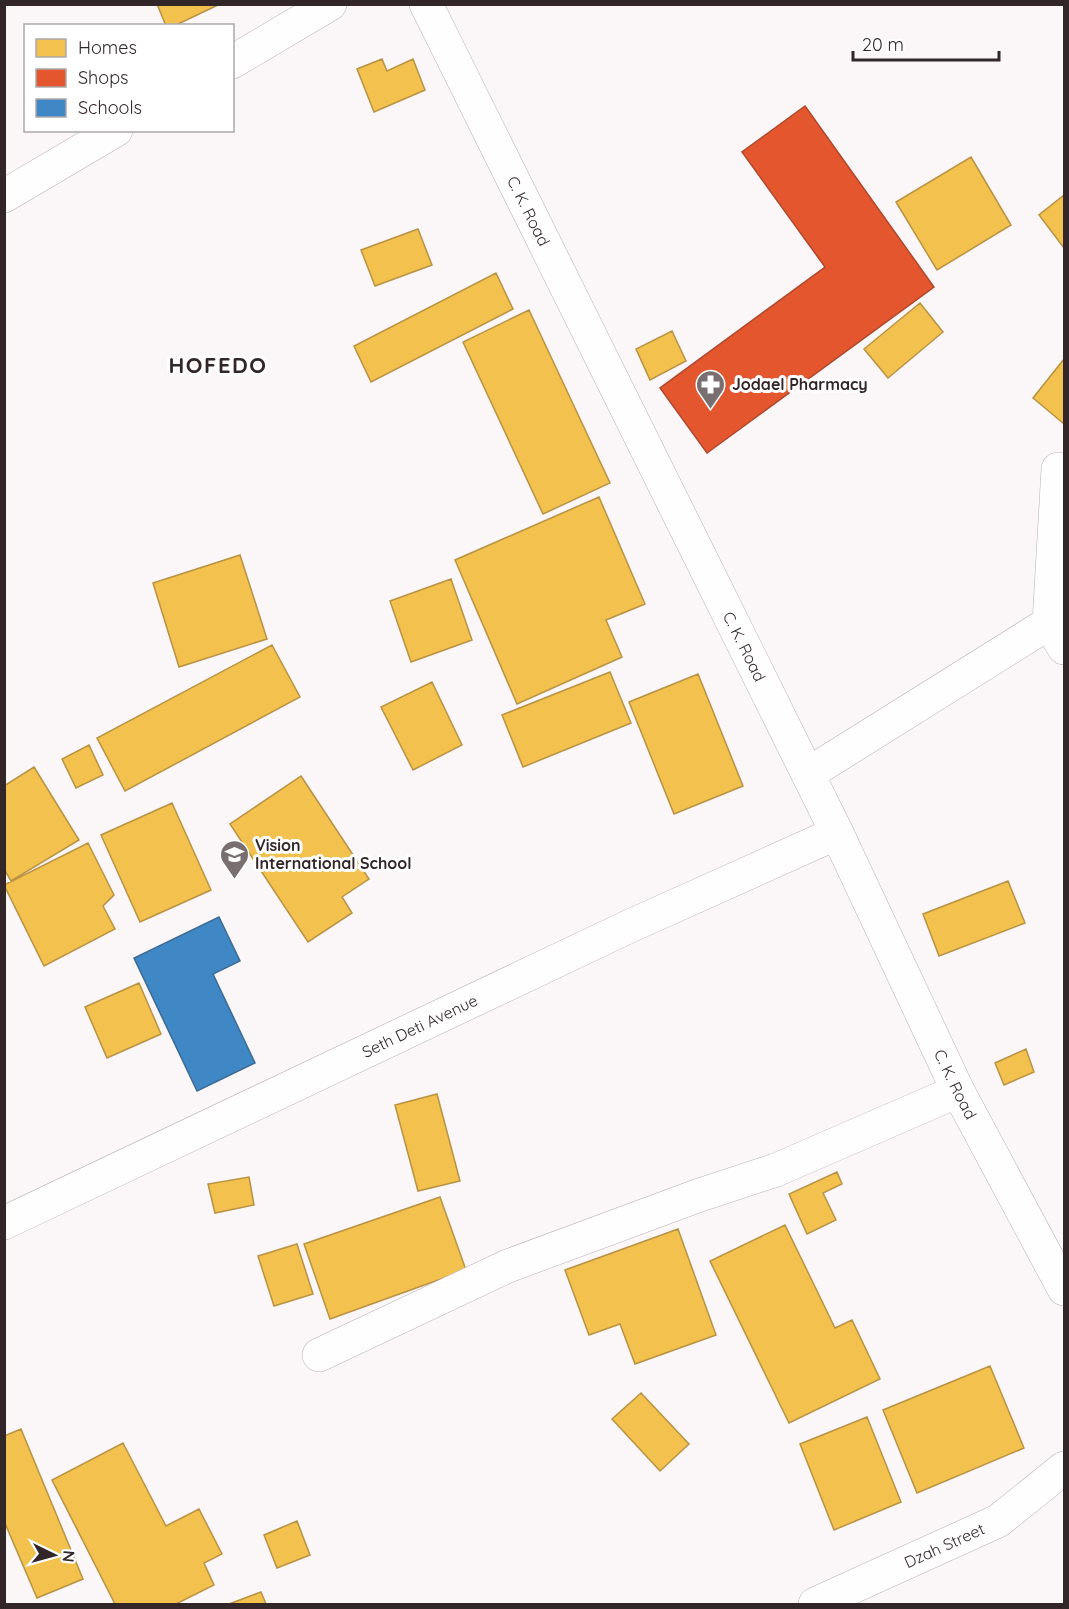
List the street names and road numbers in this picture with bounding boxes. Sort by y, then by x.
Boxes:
street label: C. K. Road [503,173,554,249]
street label: C. K. Road [719,608,770,685]
street label: Seth Deti Avenue [359,990,481,1062]
street label: C. K. Road [930,1046,981,1123]
street label: Dzah Street [901,1518,988,1572]

